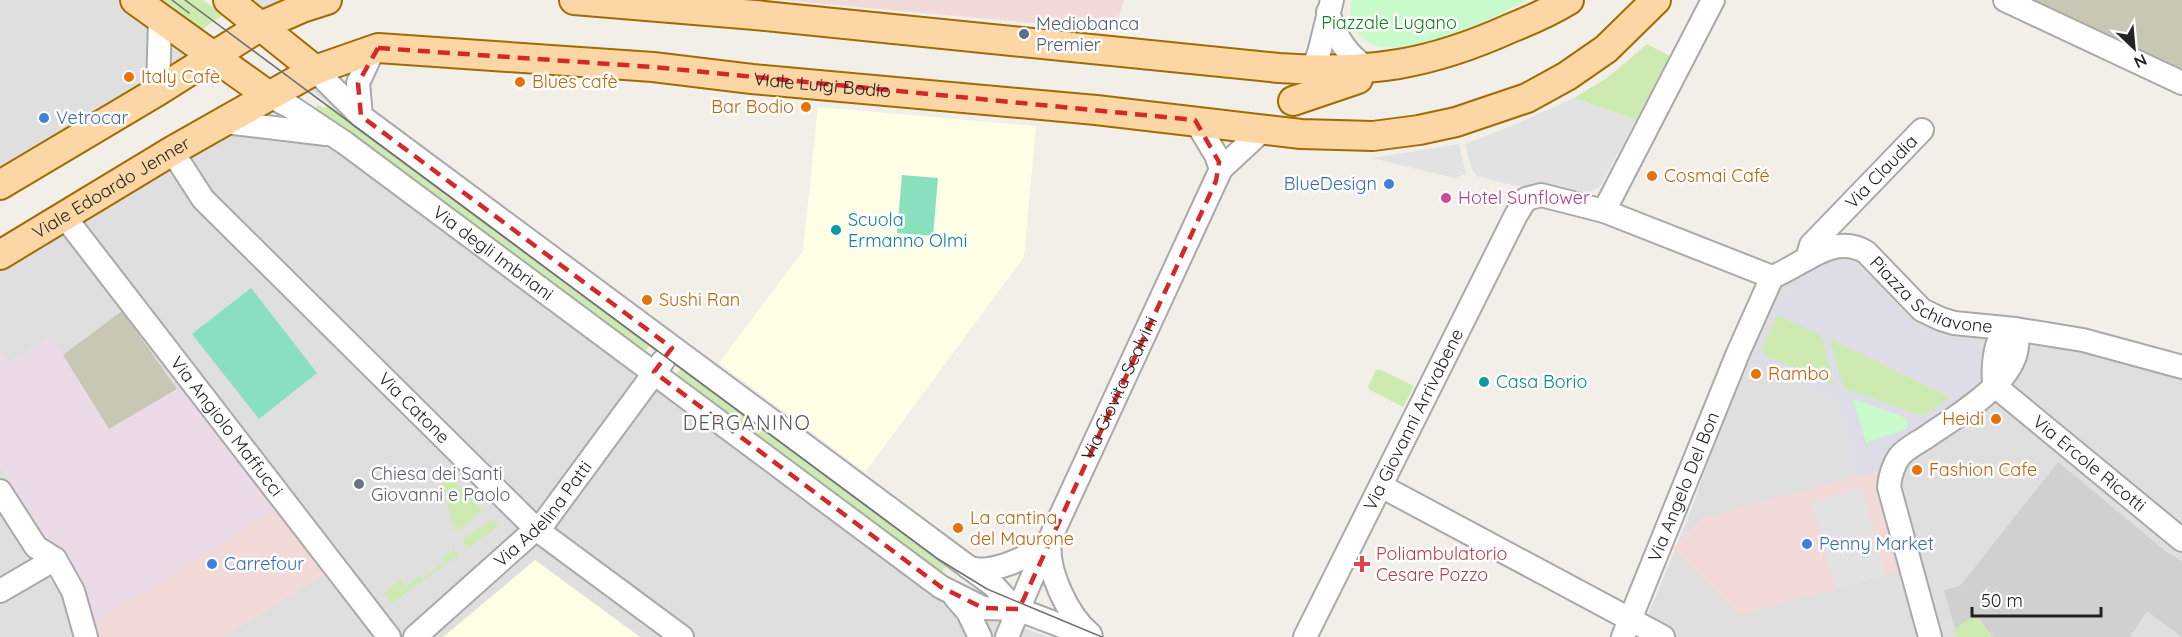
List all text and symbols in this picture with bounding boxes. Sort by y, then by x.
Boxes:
park label: Piazzale Lugano [1321,11,1457,34]
place label: Mediobanca Premier [1036,12,1139,56]
north arrow [2104,18,2164,78]
marker: Mediobanca Premier [1017,27,1031,41]
text: N [2131,50,2150,73]
place label: Italy Cafè [141,65,220,88]
street label: Viale Luigi Bodio [753,67,892,102]
marker: Italy Cafè [122,70,136,84]
place label: Blues cafè [532,70,618,93]
marker: Blues cafè [513,75,527,89]
place label: Bar Bodio [711,95,794,118]
marker: Bar Bodio [799,100,813,114]
place label: Vetrocar [56,106,128,129]
marker: Vetrocar [37,111,51,125]
street label: Via Claudia [1840,130,1922,214]
street label: Viale Edoardo Jenner [28,131,194,244]
place label: Cosmai Café [1664,164,1770,187]
marker: Cosmai Café [1645,169,1659,183]
place label: BlueDesign [1284,172,1377,195]
marker: BlueDesign [1382,177,1396,191]
place label: Hotel Sunflower [1458,186,1590,209]
marker: Hotel Sunflower [1439,191,1453,205]
street label: Via degli Imbriani [428,200,558,305]
place label: Scuola Ermanno Olmi [848,208,967,252]
marker: Scuola Ermanno Olmi [829,223,843,237]
street label: Piazza Schiavone [1865,251,1994,338]
place label: Sushi Ran [659,288,740,311]
marker: Sushi Ran [640,293,654,307]
street label: Via Giovita Scalvini [1076,313,1162,464]
street label: Via Giovanni Arrivabene [1358,325,1468,514]
street label: Via Angiolo Maffucci [166,352,288,501]
place label: Rambo [1768,362,1829,385]
street label: Via Catone [373,367,455,448]
marker: Rambo [1749,367,1763,381]
place label: Casa Borio [1496,370,1587,393]
marker: Casa Borio [1477,375,1491,389]
place label: Heidi [1942,407,1984,430]
street label: Via Angelo Del Bon [1643,408,1724,565]
district label: DERGANINO [683,410,811,435]
street label: Via Ercole Ricotti [2028,410,2151,517]
marker: Heidi [1989,412,2003,426]
street label: Via Adelina Patti [489,456,597,572]
place label: Fashion Cafe [1929,458,2037,481]
place label: Chiesa dei Santi Giovanni e Paolo [371,462,510,506]
marker: Fashion Cafe [1910,463,1924,477]
marker: Chiesa dei Santi Giovanni e Paolo [352,477,366,491]
place label: La cantina del Maurone [970,506,1074,550]
marker: La cantina del Maurone [951,521,965,535]
place label: Penny Market [1819,532,1934,555]
marker: Penny Market [1800,537,1814,551]
place label: Poliambulatorio Cesare Pozzo [1376,542,1507,586]
place label: Carrefour [224,552,304,575]
marker: Poliambulatorio Cesare Pozzo [1353,555,1371,573]
marker: Carrefour [205,557,219,571]
scale bar [1972,580,2101,618]
text: 50 m [1981,589,2023,612]

